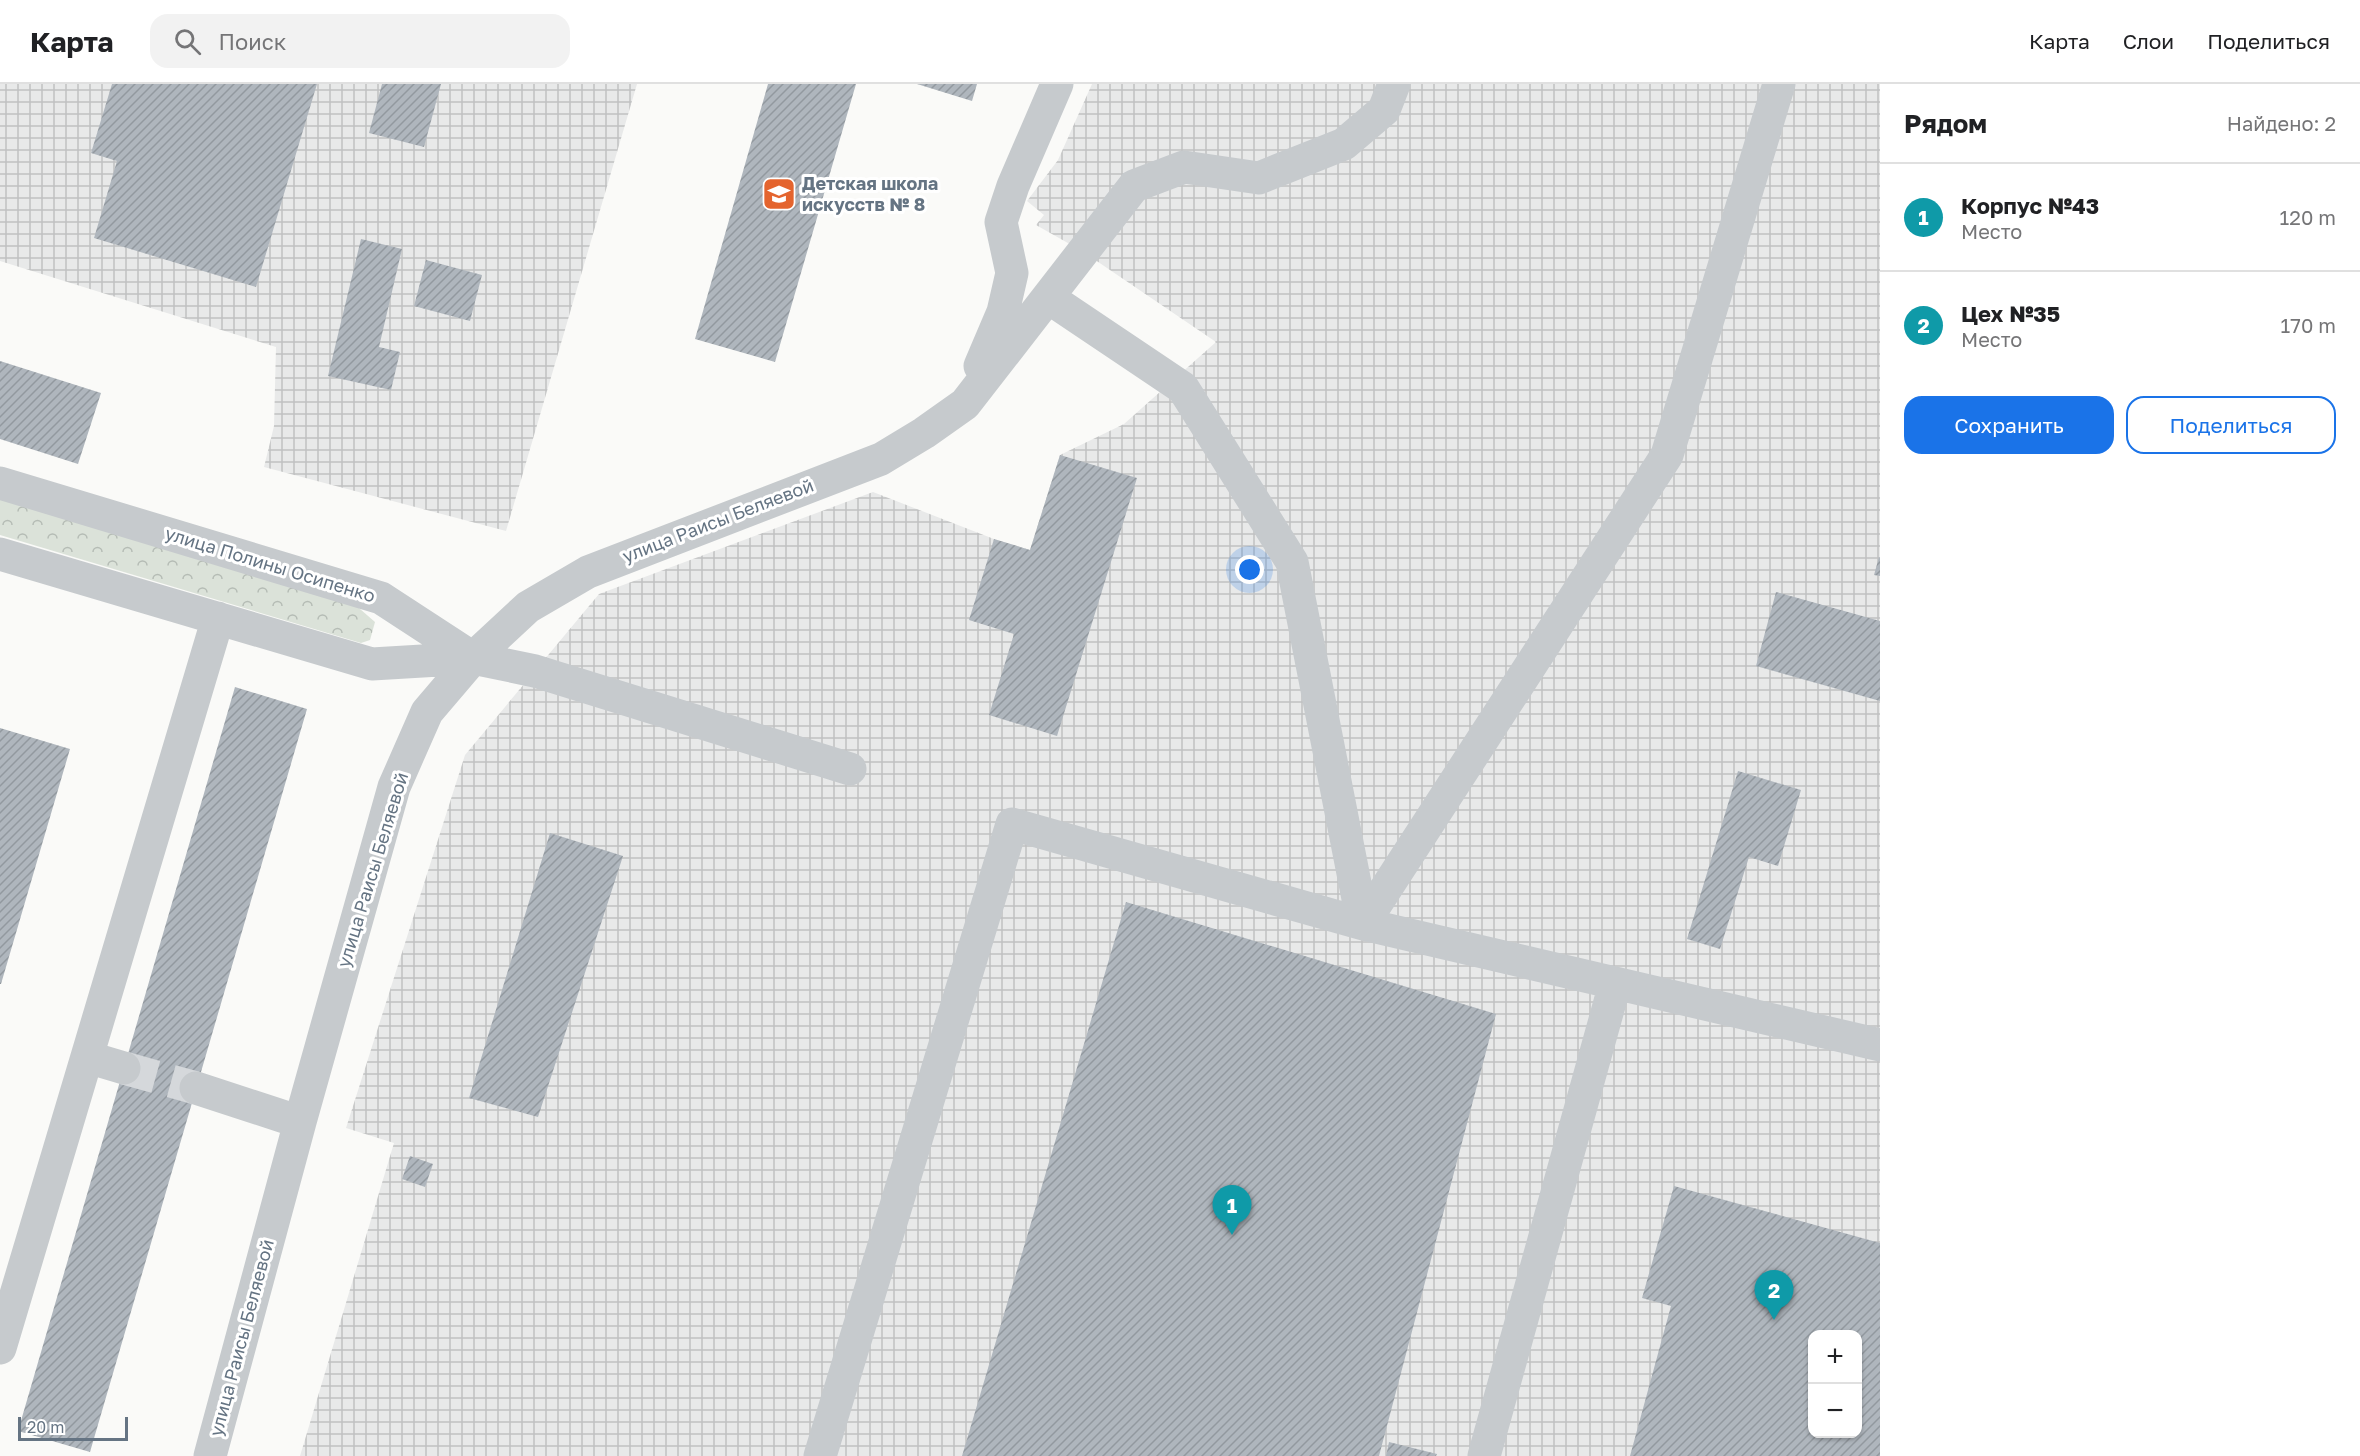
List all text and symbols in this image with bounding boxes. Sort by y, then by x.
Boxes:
search box [150,14,570,68]
text: Карта [30,25,114,58]
icon: search [171,25,204,58]
text: Поиск [219,28,286,55]
text: Карта [2029,28,2090,54]
text: Слои [2123,28,2174,54]
text: Поделиться [2207,28,2330,54]
text: Рядом [1904,108,1987,139]
text: Найдено: 2 [2227,111,2336,135]
place label: Детская школа искусств № 8 [802,172,938,215]
school or university icon: Детская школа искусств № 8 [761,176,797,212]
text: Корпус №43 [1961,192,2099,219]
text: 1 [1918,205,1929,229]
text: 120 m [2280,205,2336,229]
text: Место [1961,219,2022,243]
text: Цех №35 [1961,300,2060,327]
text: 2 [1917,313,1930,337]
text: 170 m [2281,313,2336,337]
text: Место [1961,327,2022,351]
button: Сохранить [1904,396,2114,454]
button: Поделиться [2126,396,2336,454]
street label: улица Раисы Беляевой [619,473,816,567]
street label: улица Полины Осипенко [163,522,378,607]
your location [1235,555,1264,584]
street label: улица Раисы Беляевой [332,769,412,970]
pin: 1 [1212,1186,1252,1235]
street label: улица Раисы Беляевой [204,1237,278,1439]
pin: 2 [1754,1270,1794,1320]
map controls [1808,1330,1862,1438]
button: + [1808,1330,1862,1384]
button: − [1808,1384,1862,1438]
scale bar [18,1414,128,1442]
text: 20 m [27,1417,64,1437]

